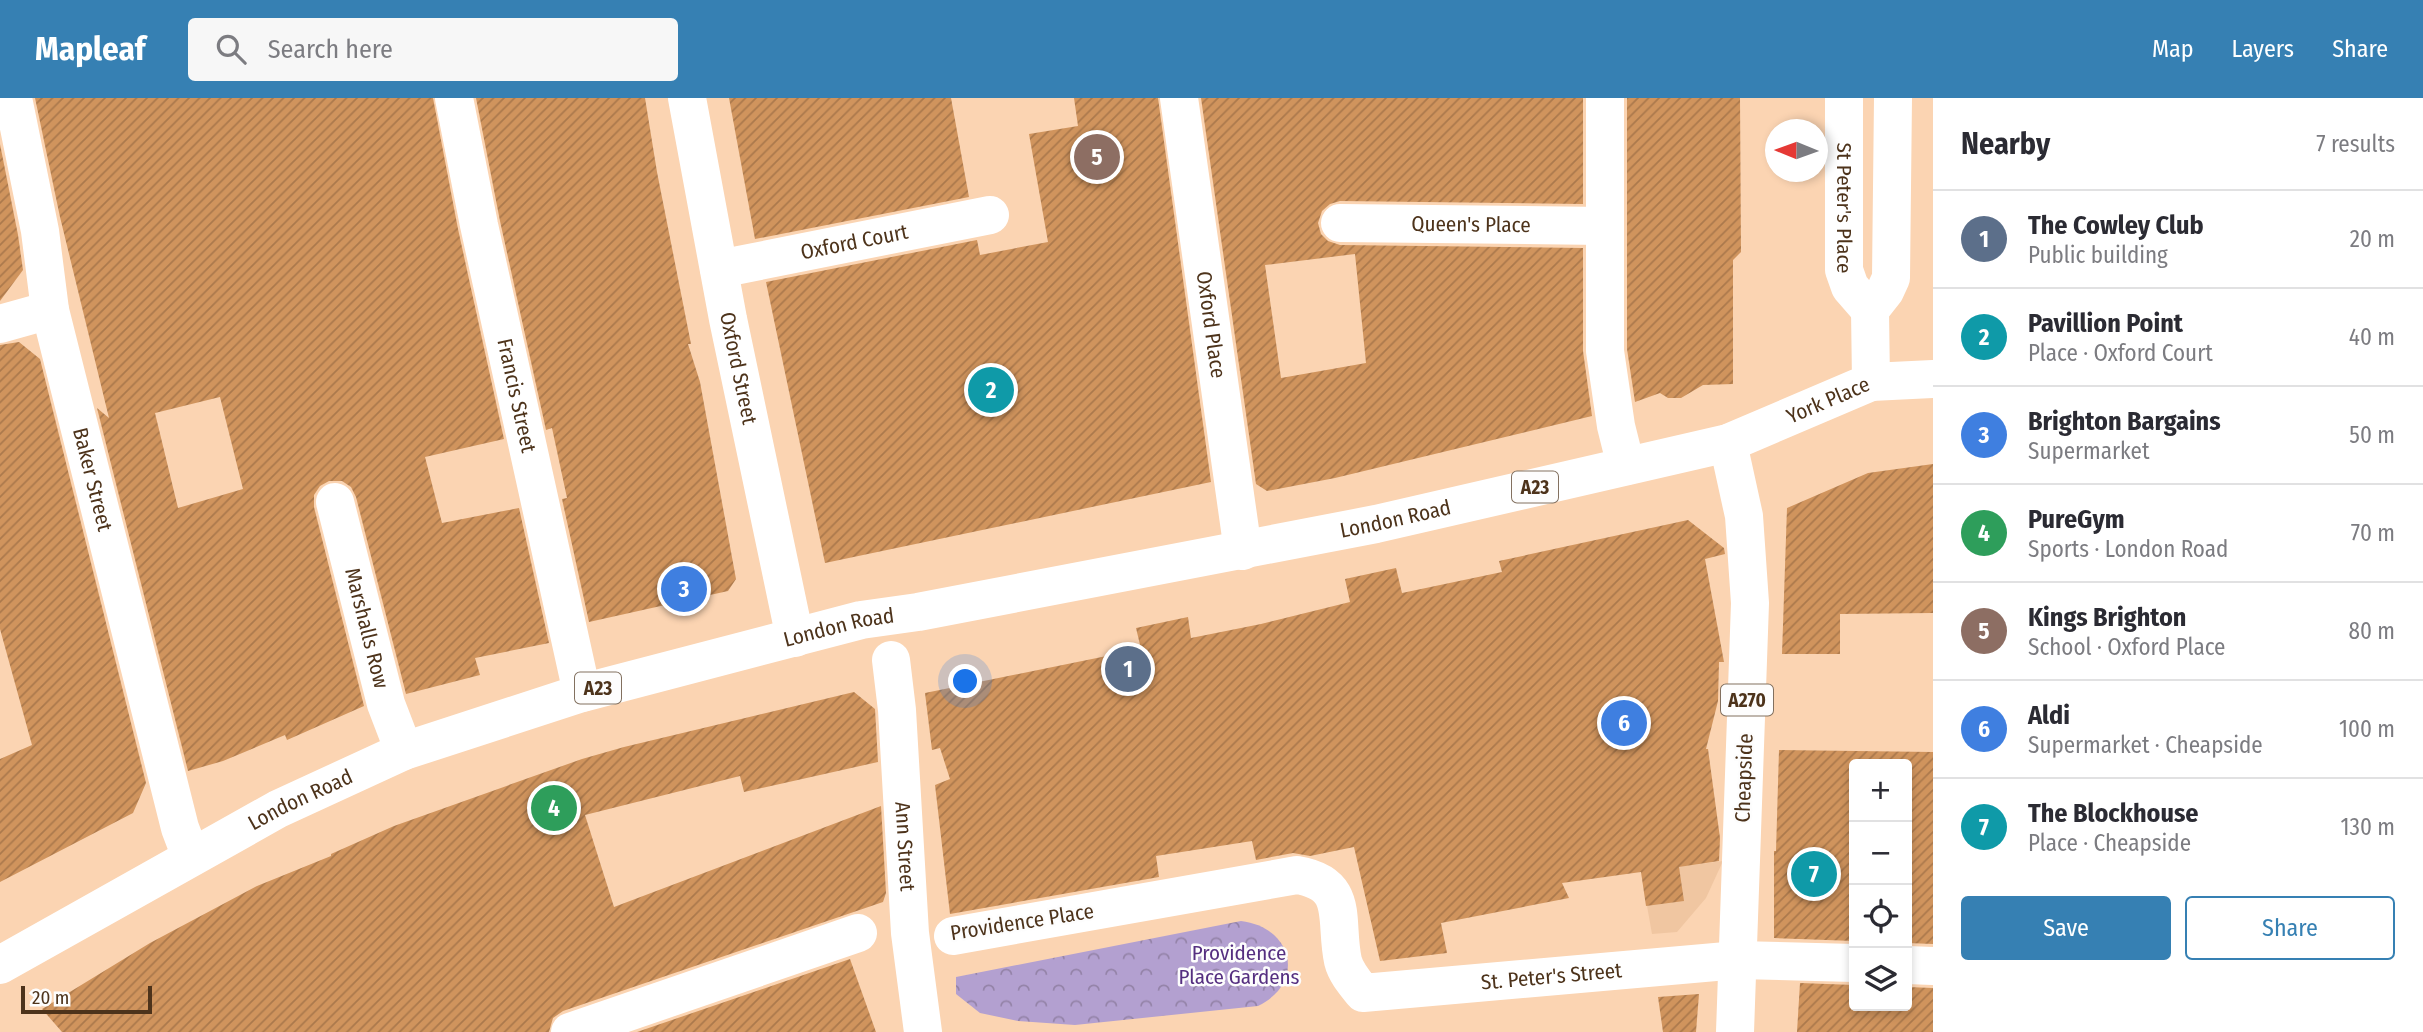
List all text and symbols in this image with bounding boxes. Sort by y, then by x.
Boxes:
search box [188,18,678,81]
text: Mapleaf [35,29,146,69]
icon: search [212,30,250,68]
text: Search here [268,34,393,65]
text: Map [2152,35,2194,63]
text: Layers [2232,35,2294,63]
text: Share [2332,35,2388,63]
north arrow [1765,119,1828,182]
text: Nearby [1961,126,2050,162]
text: 7 results [2316,130,2395,158]
pin: 5 [1074,131,1120,183]
street label: St Peter's Place [1831,143,1857,273]
text: The Cowley Club [2028,210,2204,241]
street label: Queen's Place [1411,211,1531,238]
street label: Oxford Court [798,219,910,265]
text: 1 [1979,225,1989,253]
text: 20 m [2350,225,2395,253]
text: Public building [2028,241,2168,269]
street label: Oxford Place [1191,270,1231,380]
text: Pavillion Point [2028,308,2183,339]
street label: Oxford Street [714,310,763,427]
text: 2 [1979,323,1989,351]
text: 40 m [2349,323,2395,351]
street label: Francis Street [491,336,542,455]
text: Place · Oxford Court [2028,339,2213,367]
pin: 2 [968,364,1014,416]
street label: York Place [1783,371,1874,430]
text: Brighton Bargains [2028,406,2221,437]
text: 3 [1979,421,1989,449]
text: 50 m [2349,421,2395,449]
street label: Baker Street [67,425,118,534]
text: Supermarket [2028,437,2149,465]
road number: A23 [1512,472,1558,502]
street label: London Road [1338,494,1453,544]
text: PureGym [2028,504,2125,535]
text: 4 [1978,519,1990,547]
text: 70 m [2351,519,2395,547]
text: Sports · London Road [2028,535,2228,563]
pin: 3 [661,563,707,615]
street label: Marshalls Row [339,565,395,691]
street label: London Road [781,602,896,653]
text: Kings Brighton [2028,602,2186,633]
text: 5 [1978,617,1990,645]
text: 80 m [2348,617,2395,645]
text: School · Oxford Place [2028,633,2225,661]
pin: 1 [1105,643,1151,695]
your location [948,664,982,698]
road number: A23 [575,673,621,704]
road number: A270 [1721,684,1773,716]
pin: 6 [1601,697,1647,749]
text: Aldi [2028,700,2070,731]
text: 6 [1978,715,1990,743]
text: 100 m [2339,715,2395,743]
text: Supermarket · Cheapside [2028,731,2263,759]
street label: Cheapside [1729,733,1759,823]
map controls [1849,759,1912,1011]
button: + [1849,759,1912,822]
street label: London Road [244,763,357,836]
pin: 4 [531,782,577,834]
text: The Blockhouse [2028,798,2198,829]
street label: Ann Street [889,801,921,892]
text: 7 [1979,813,1989,841]
text: 130 m [2341,813,2395,841]
button: − [1849,822,1912,885]
text: Place · Cheapside [2028,829,2191,857]
pin: 7 [1791,848,1837,900]
button: locate [1849,885,1912,948]
button: Save [1961,896,2171,960]
button: Share [2185,896,2395,960]
street label: Providence Place [948,898,1096,946]
park label: Providence Place Gardens [1178,940,1300,990]
button: layers [1849,948,1912,1011]
street label: St. Peter's Street [1480,957,1623,996]
scale bar [21,983,152,1015]
text: 20 m [32,986,69,1009]

